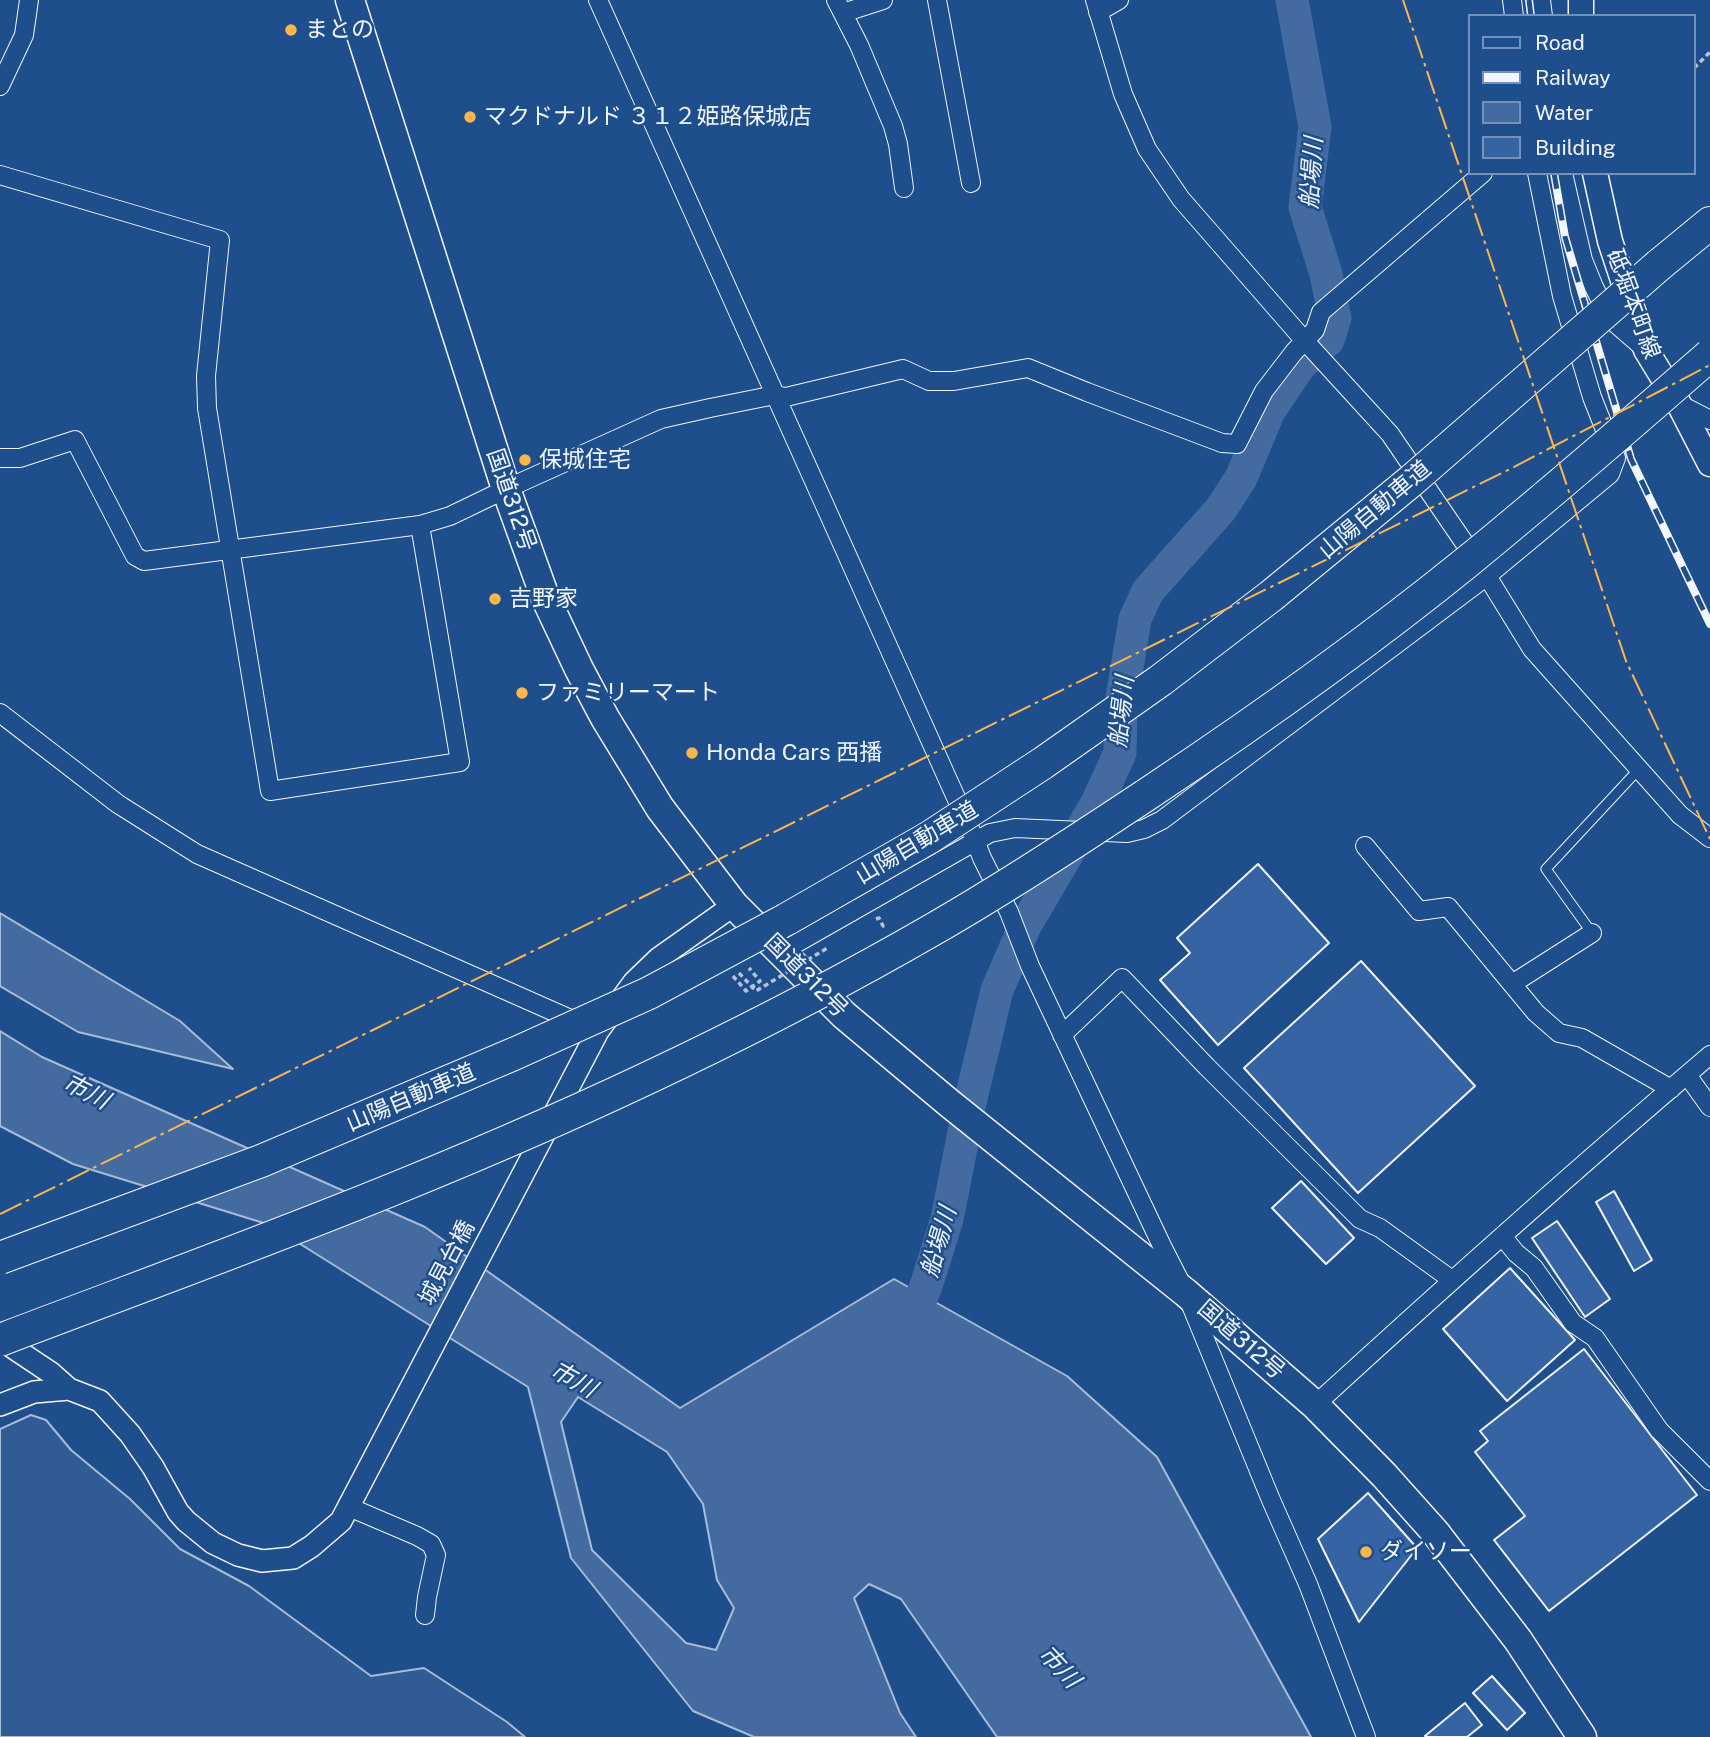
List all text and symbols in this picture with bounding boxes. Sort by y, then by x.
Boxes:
legend [1468,14,1696,175]
place label: まとの [305,16,374,44]
marker: まとの [283,22,299,38]
text: Road [1535,30,1585,55]
text: Railway [1535,65,1611,90]
text: Water [1535,100,1593,125]
place label: マクドナルド ３１２姫路保城店 [484,103,812,131]
marker: マクドナルド ３１２姫路保城店 [462,109,478,125]
text: Building [1535,135,1616,160]
water label: 船場川 [1295,136,1329,210]
street label: 砥堀本町線 [1600,245,1666,363]
street label: 国道312号 [481,445,541,555]
place label: 保城住宅 [539,446,631,474]
marker: 保城住宅 [517,452,533,468]
street label: 山陽自動車道 [1313,455,1437,565]
place label: 吉野家 [509,585,578,613]
marker: 吉野家 [487,591,503,607]
water label: 船場川 [1104,675,1140,749]
place label: ファミリーマート [536,679,720,707]
marker: ファミリーマート [514,685,530,701]
place label: Honda Cars 西播 [706,739,882,767]
marker: Honda Cars 西播 [684,745,700,761]
street label: 山陽自動車道 [851,796,983,890]
street label: 国道312号 [759,929,853,1023]
street label: 山陽自動車道 [342,1058,480,1138]
water label: 市川 [58,1068,114,1116]
water label: 船場川 [915,1203,963,1281]
street label: 城見台橋 [413,1216,481,1310]
street label: 国道312号 [1192,1295,1290,1385]
water label: 市川 [545,1356,601,1404]
place label: ダイソー [1380,1538,1472,1566]
marker: ダイソー [1358,1544,1374,1560]
water label: 市川 [1032,1640,1086,1694]

